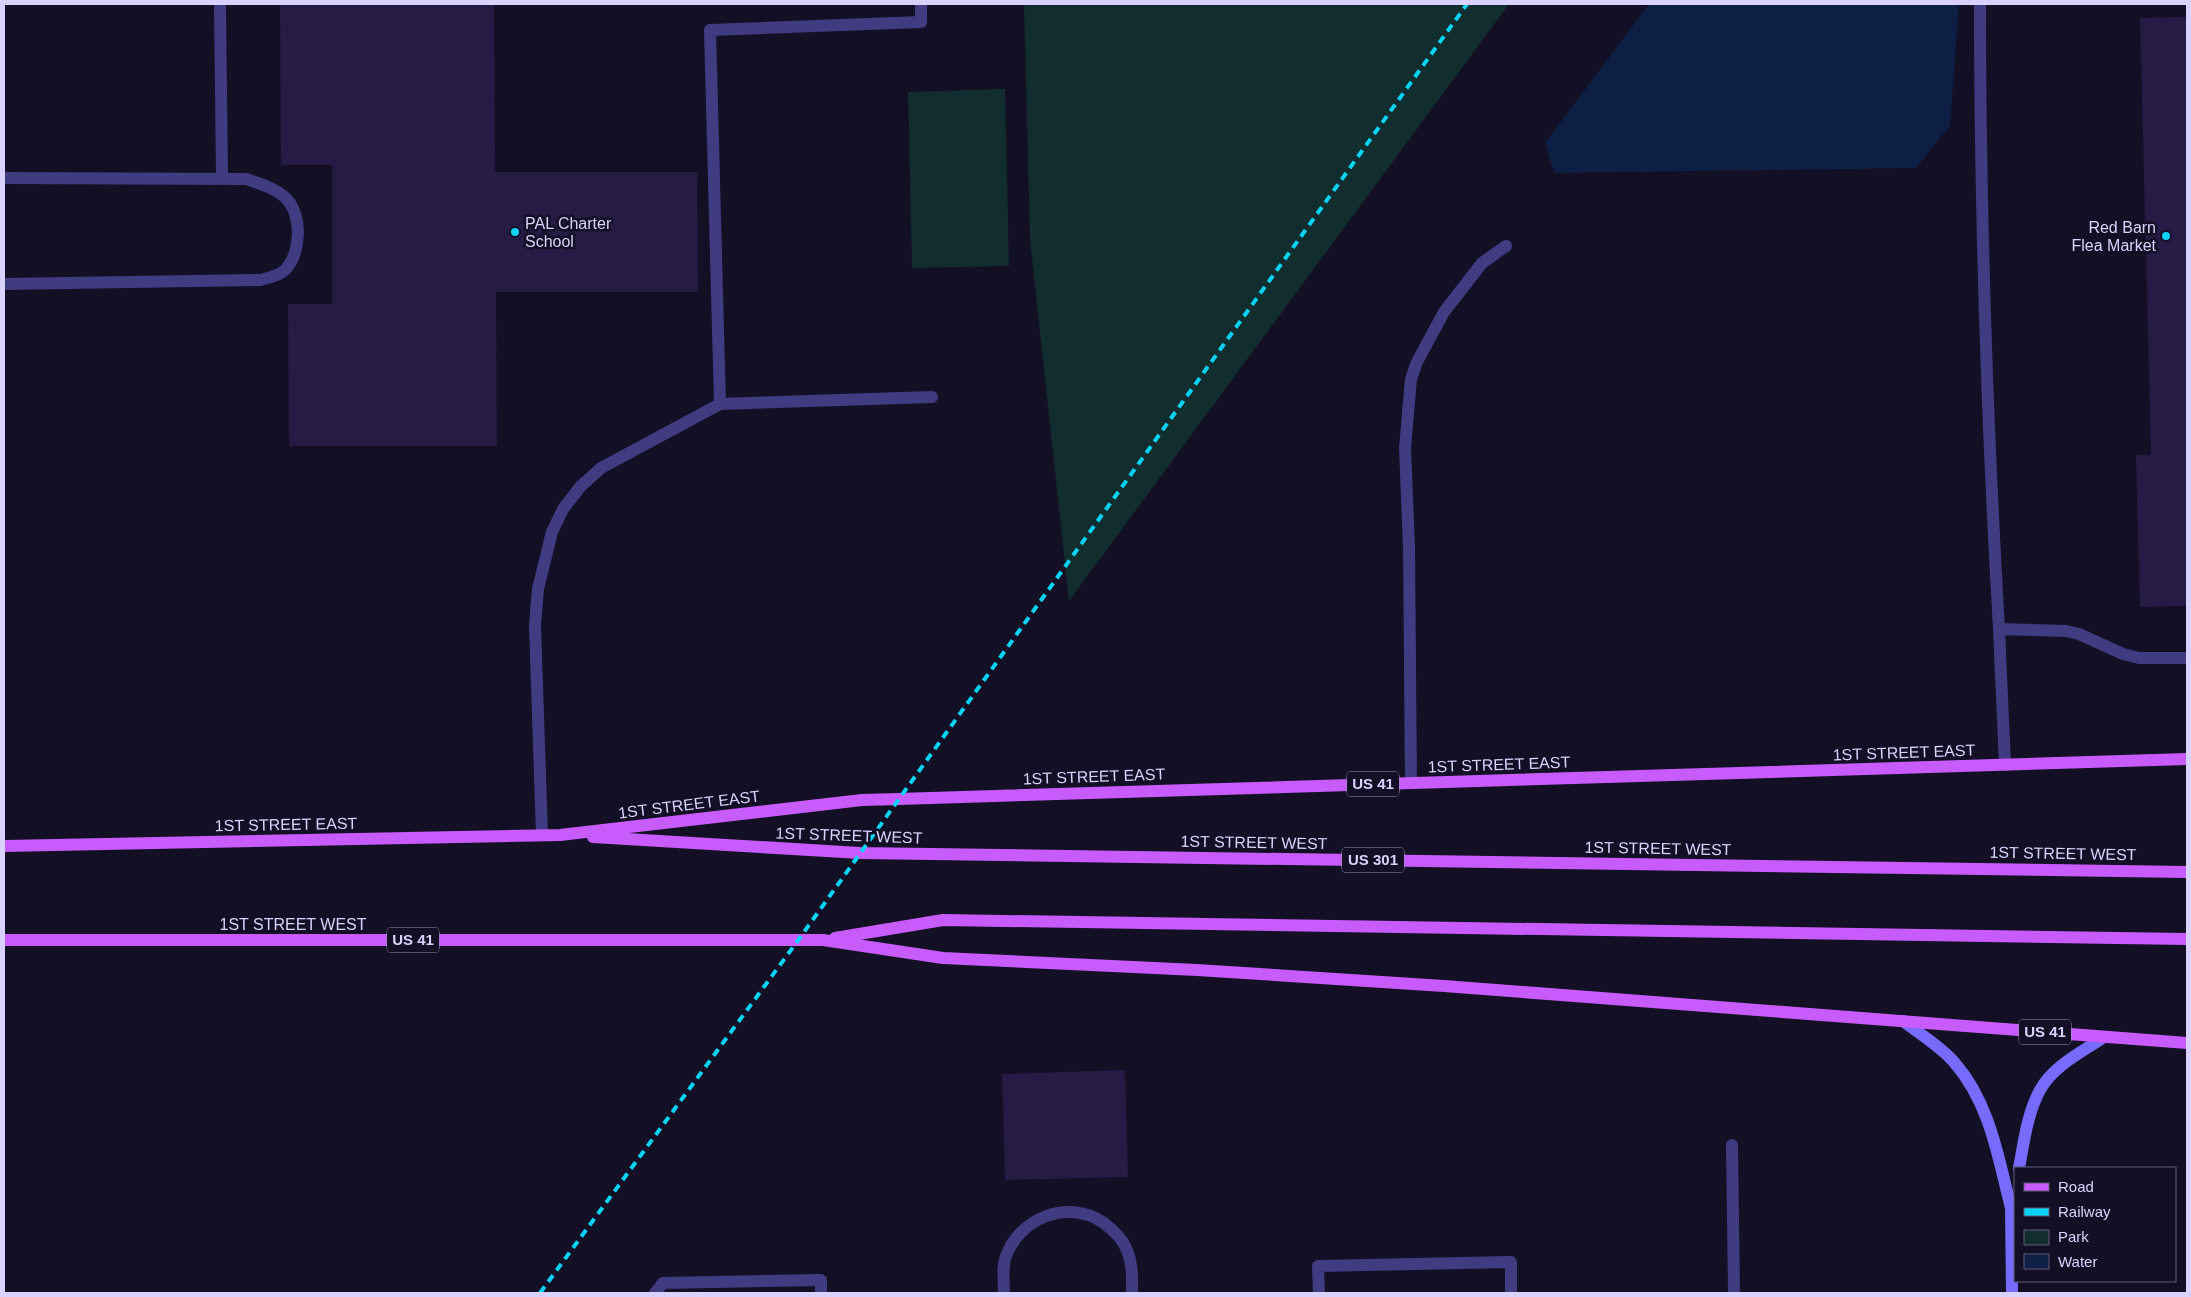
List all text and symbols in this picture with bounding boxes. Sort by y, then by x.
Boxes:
place label: PAL Charter School [525,215,612,250]
place label: Red Barn Flea Market [2072,219,2157,254]
marker: PAL Charter School [509,226,521,238]
marker: Red Barn Flea Market [2160,230,2172,242]
street label: 1ST STREET EAST [1832,742,1976,763]
street label: 1ST STREET EAST [1427,754,1571,775]
street label: 1ST STREET EAST [1022,766,1166,787]
road number: US 41 [1347,772,1399,796]
street label: 1ST STREET EAST [617,787,761,822]
street label: 1ST STREET EAST [215,815,358,834]
street label: 1ST STREET WEST [775,824,923,847]
street label: 1ST STREET WEST [1180,833,1328,852]
street label: 1ST STREET WEST [1584,839,1732,858]
street label: 1ST STREET WEST [1989,844,2137,863]
road number: US 301 [1342,848,1404,872]
street label: 1ST STREET WEST [220,916,367,933]
road number: US 41 [387,928,439,952]
road number: US 41 [2019,1020,2071,1044]
legend [2014,1167,2176,1282]
text: Road [2058,1178,2094,1195]
text: Railway [2058,1203,2111,1220]
text: Park [2058,1228,2089,1245]
text: Water [2058,1253,2097,1270]

